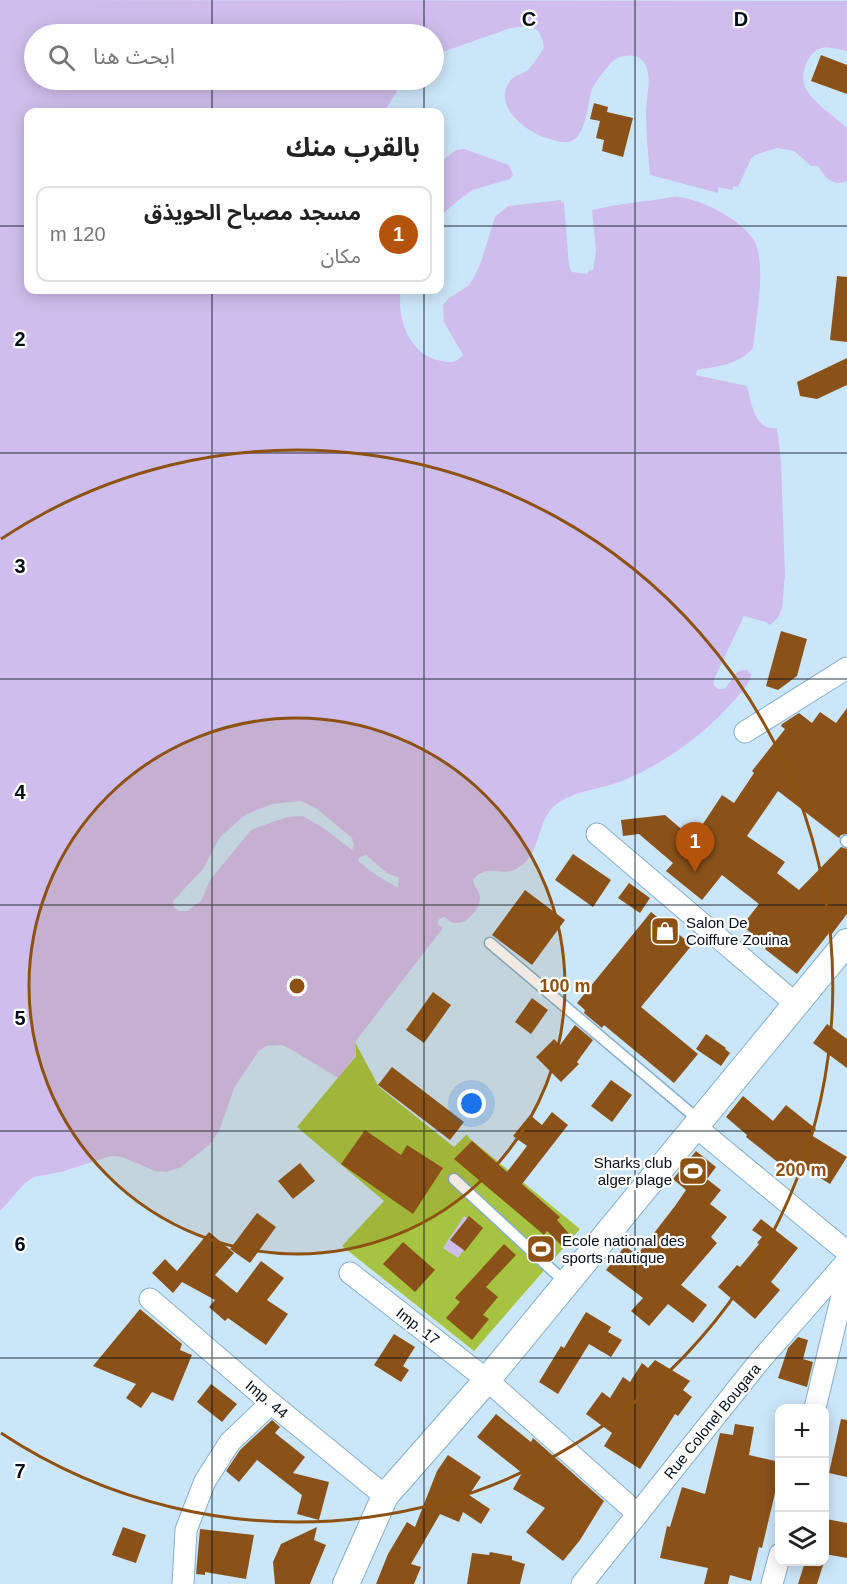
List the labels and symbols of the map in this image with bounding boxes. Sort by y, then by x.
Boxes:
text: C [522,8,536,30]
text: D [734,8,748,30]
text: 2 [14,328,26,350]
text: 3 [14,555,26,577]
text: 4 [14,781,26,803]
pin: 1 [676,822,714,872]
place label: Salon De Coiffure Zouina [686,914,789,948]
shop icon: Salon De Coiffure Zouina [649,915,681,947]
centre of rings [287,976,307,996]
text: 100 m [539,976,591,996]
text: 5 [14,1007,26,1029]
your location [457,1089,486,1118]
place label: Sharks club alger plage [594,1154,672,1188]
sports icon: Sharks club alger plage [677,1155,709,1187]
text: 200 m [775,1160,827,1180]
place label: Ecole national des sports nautique [562,1232,685,1266]
text: 6 [14,1233,26,1255]
sports icon: Ecole national des sports nautique [525,1233,557,1265]
street label: Imp. 17 [393,1304,443,1348]
street label: Rue Colonel Bougara [660,1359,764,1482]
street label: Imp. 44 [242,1376,292,1422]
text: 7 [14,1460,26,1482]

